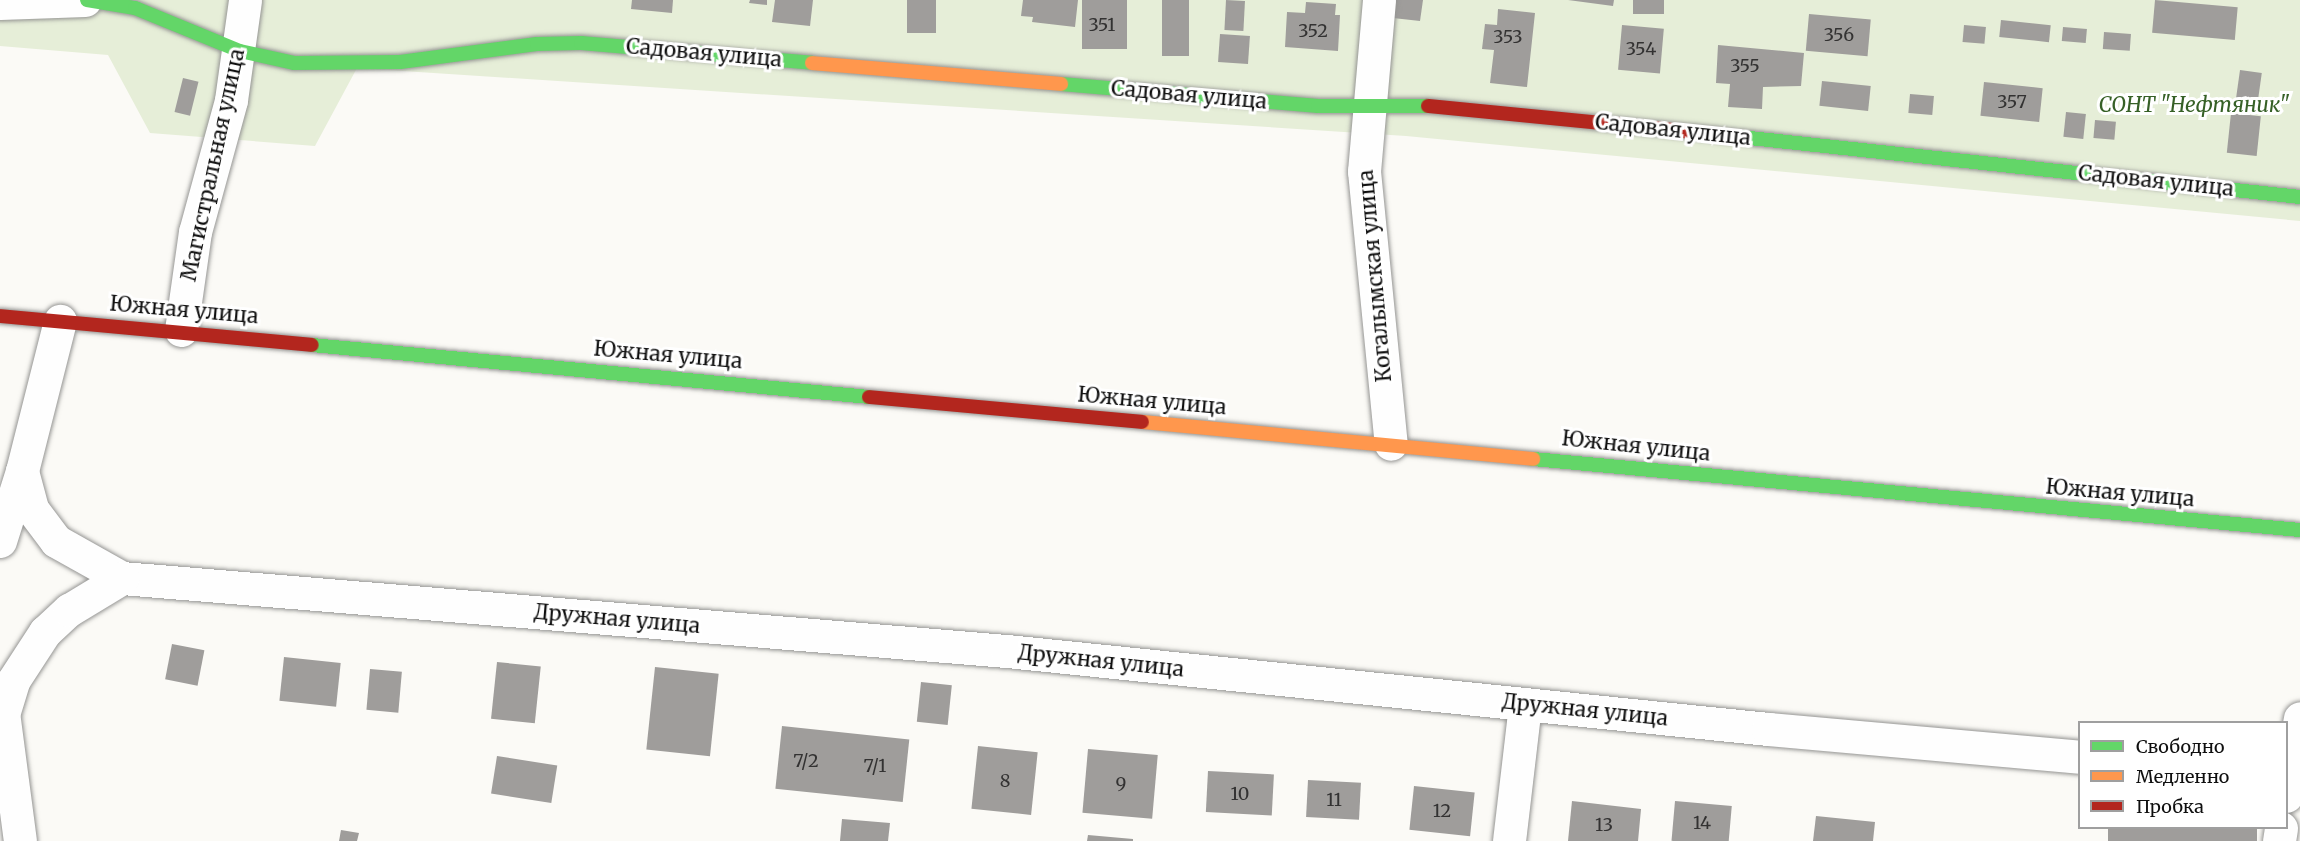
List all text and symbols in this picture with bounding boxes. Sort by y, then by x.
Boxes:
house number: 351 [1088,14,1116,36]
house number: 352 [1298,20,1328,42]
house number: 356 [1824,24,1854,46]
house number: 353 [1493,26,1523,48]
street label: Садовая улица [625,34,783,72]
house number: 354 [1626,38,1656,60]
street label: Магистральная улица [176,46,250,284]
house number: 355 [1730,55,1760,77]
street label: Садовая улица [1110,76,1268,114]
house number: 357 [1997,91,2027,113]
park label: СОНТ "Нефтяник" [2098,92,2290,118]
street label: Садовая улица [1594,109,1752,151]
street label: Садовая улица [2077,160,2235,202]
street label: Когалымская улица [1353,169,1397,383]
street label: Южная улица [109,291,259,329]
street label: Южная улица [593,336,743,374]
street label: Южная улица [1077,382,1227,420]
street label: Южная улица [1560,426,1712,466]
street label: Южная улица [2045,474,2195,512]
street label: Дружная улица [533,599,701,639]
street label: Дружная улица [1017,640,1185,682]
street label: Дружная улица [1501,689,1669,731]
legend [2078,721,2288,829]
text: Свободно [2136,735,2224,758]
house number: 7/2 [793,750,819,772]
house number: 7/1 [864,755,886,777]
text: Медленно [2136,765,2229,788]
house number: 8 [1000,770,1010,792]
house number: 9 [1116,773,1126,795]
house number: 10 [1231,783,1249,805]
house number: 11 [1326,789,1342,811]
text: Пробка [2136,795,2204,818]
house number: 12 [1433,800,1451,822]
house number: 14 [1693,812,1711,834]
house number: 13 [1595,814,1613,836]

